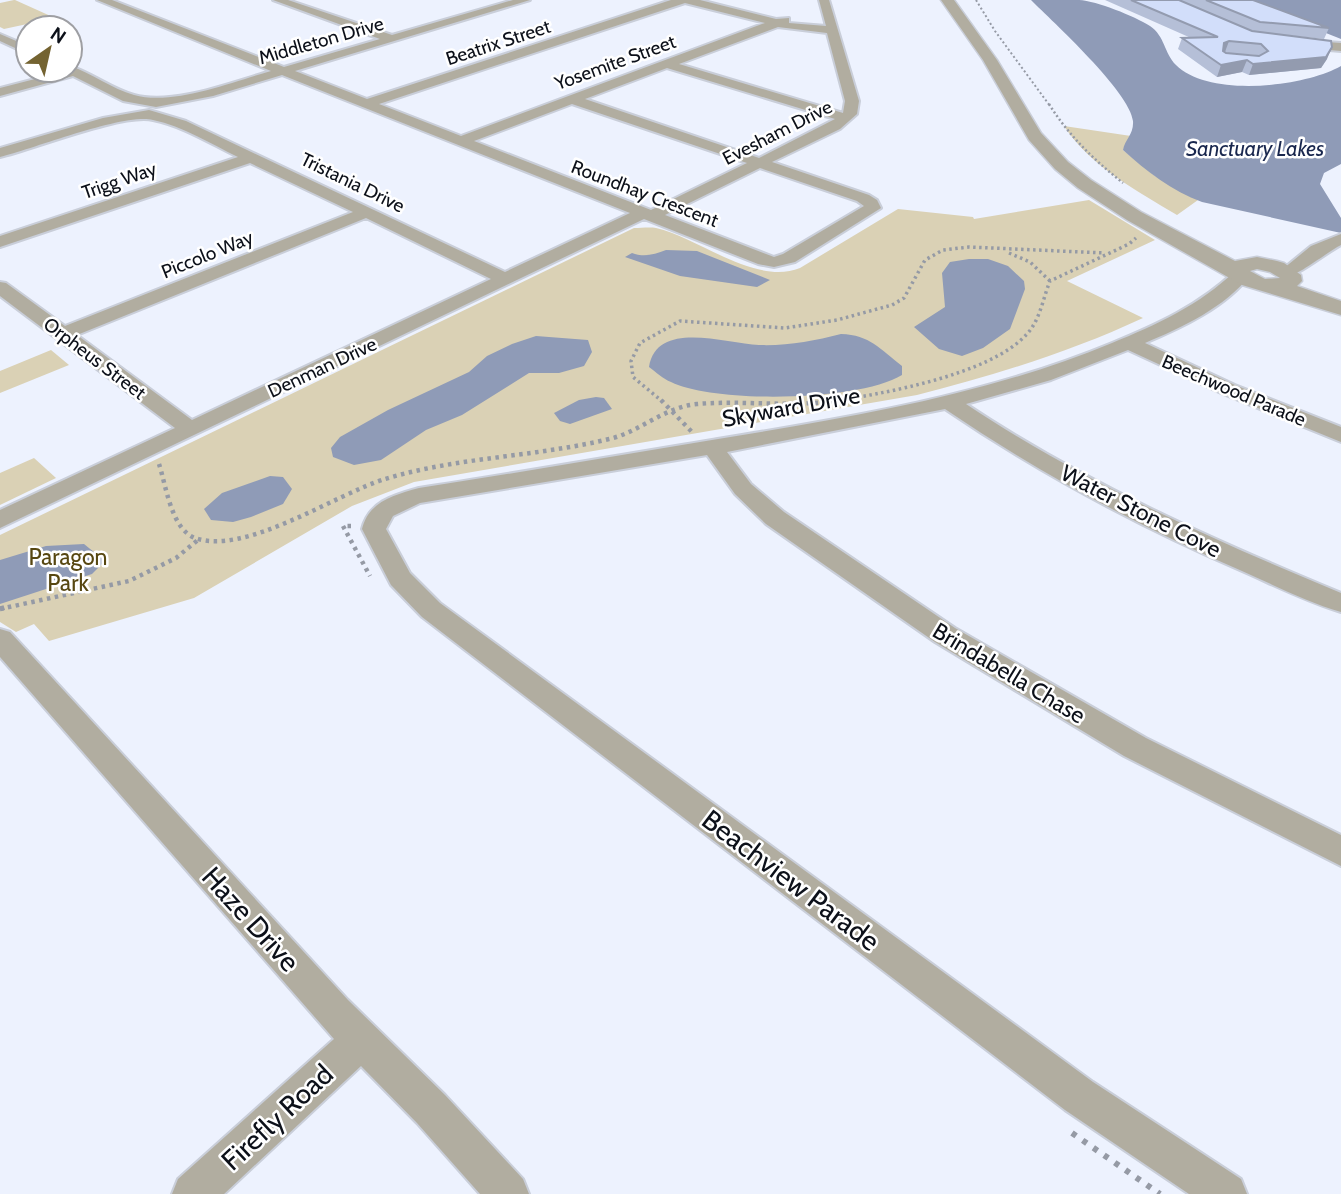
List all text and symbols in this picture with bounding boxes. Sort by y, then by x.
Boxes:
street label: Middleton Drive [256,12,386,69]
north arrow [14,14,84,84]
street label: Beatrix Street [443,15,554,70]
text: N [46,22,70,49]
street label: Yosemite Street [551,30,679,95]
street label: Evesham Drive [719,95,836,170]
water label: Sanctuary Lakes [1186,136,1324,161]
street label: Tristania Drive [297,147,409,218]
street label: Roundhay Crescent [568,155,722,232]
street label: Trigg Way [79,157,160,204]
street label: Piccolo Way [158,226,257,283]
street label: Orpheus Street [39,312,151,405]
street label: Denman Drive [264,332,380,403]
street label: Beechwood Parade [1158,350,1309,431]
street label: Skyward Drive [720,381,862,433]
street label: Water Stone Cove [1056,459,1226,564]
park label: Paragon Park [29,543,107,597]
street label: Brindabella Chase [928,616,1091,730]
street label: Beachview Parade [695,802,887,958]
street label: Haze Drive [195,860,307,978]
street label: Firefly Road [214,1057,340,1177]

